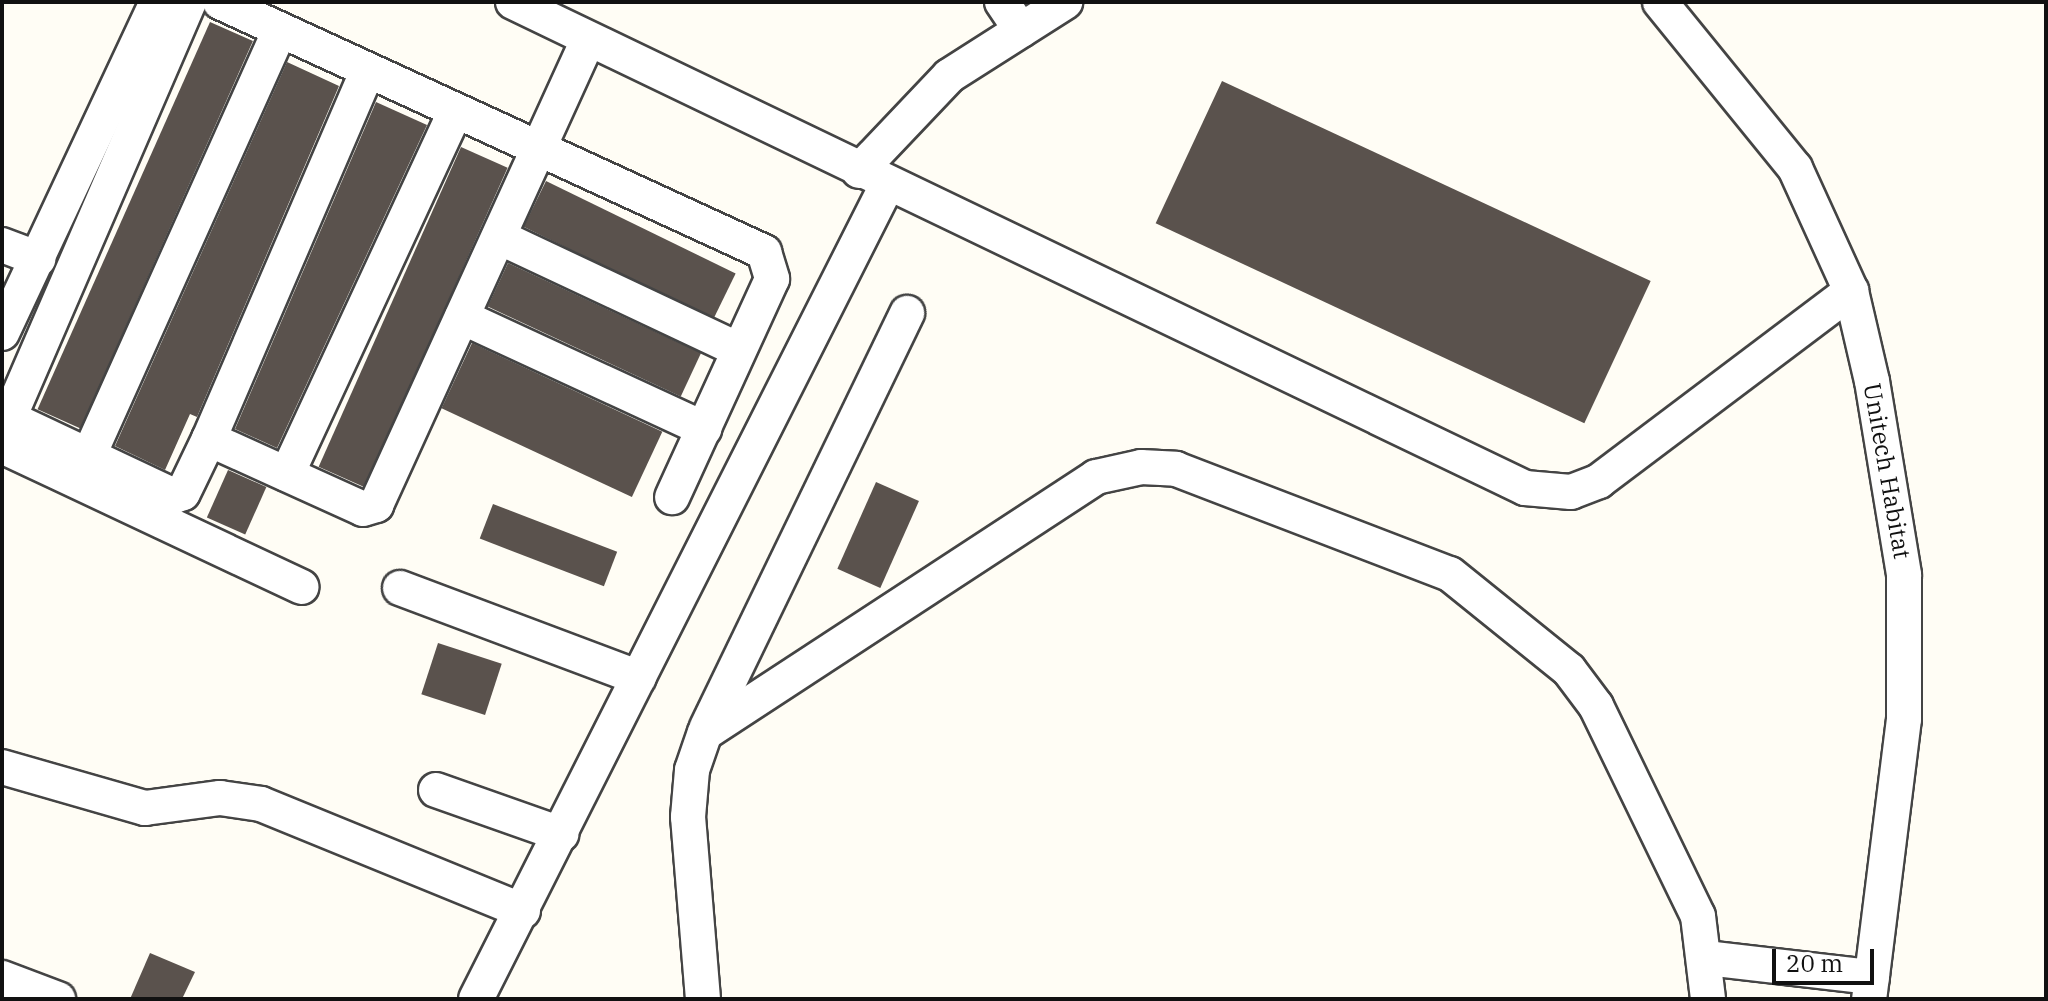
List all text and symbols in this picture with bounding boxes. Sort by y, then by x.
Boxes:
street label: Unitech Habitat [1857,381,1917,561]
scale bar [1776,933,1878,983]
text: 20 m [1786,947,1843,979]

